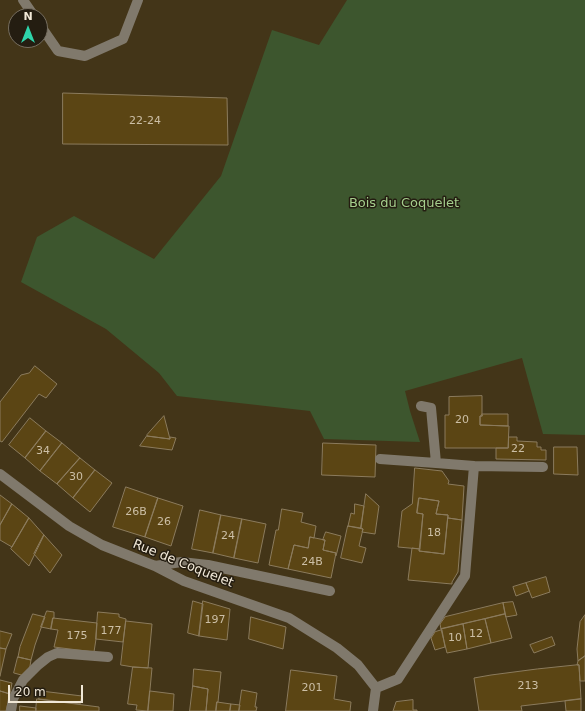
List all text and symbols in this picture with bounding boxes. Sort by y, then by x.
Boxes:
north arrow [8,8,48,48]
text: N [23,10,33,23]
house number: 22-24 [129,114,161,128]
park label: Bois du Coquelet [349,196,459,212]
house number: 20 [455,413,469,427]
house number: 22 [511,442,525,456]
house number: 34 [36,444,50,458]
house number: 30 [69,470,83,484]
house number: 26B [125,505,147,519]
house number: 26 [157,515,171,529]
house number: 18 [427,526,441,540]
house number: 24 [221,529,235,543]
street label: Rue de Coquelet [130,537,236,591]
house number: 24B [301,555,323,569]
house number: 197 [205,613,225,627]
house number: 177 [101,624,121,638]
house number: 12 [469,627,483,641]
house number: 175 [67,629,87,643]
house number: 10 [448,631,462,645]
scale bar [10,677,85,703]
house number: 213 [518,679,538,693]
house number: 201 [302,681,322,695]
text: 20 m [15,685,46,699]

